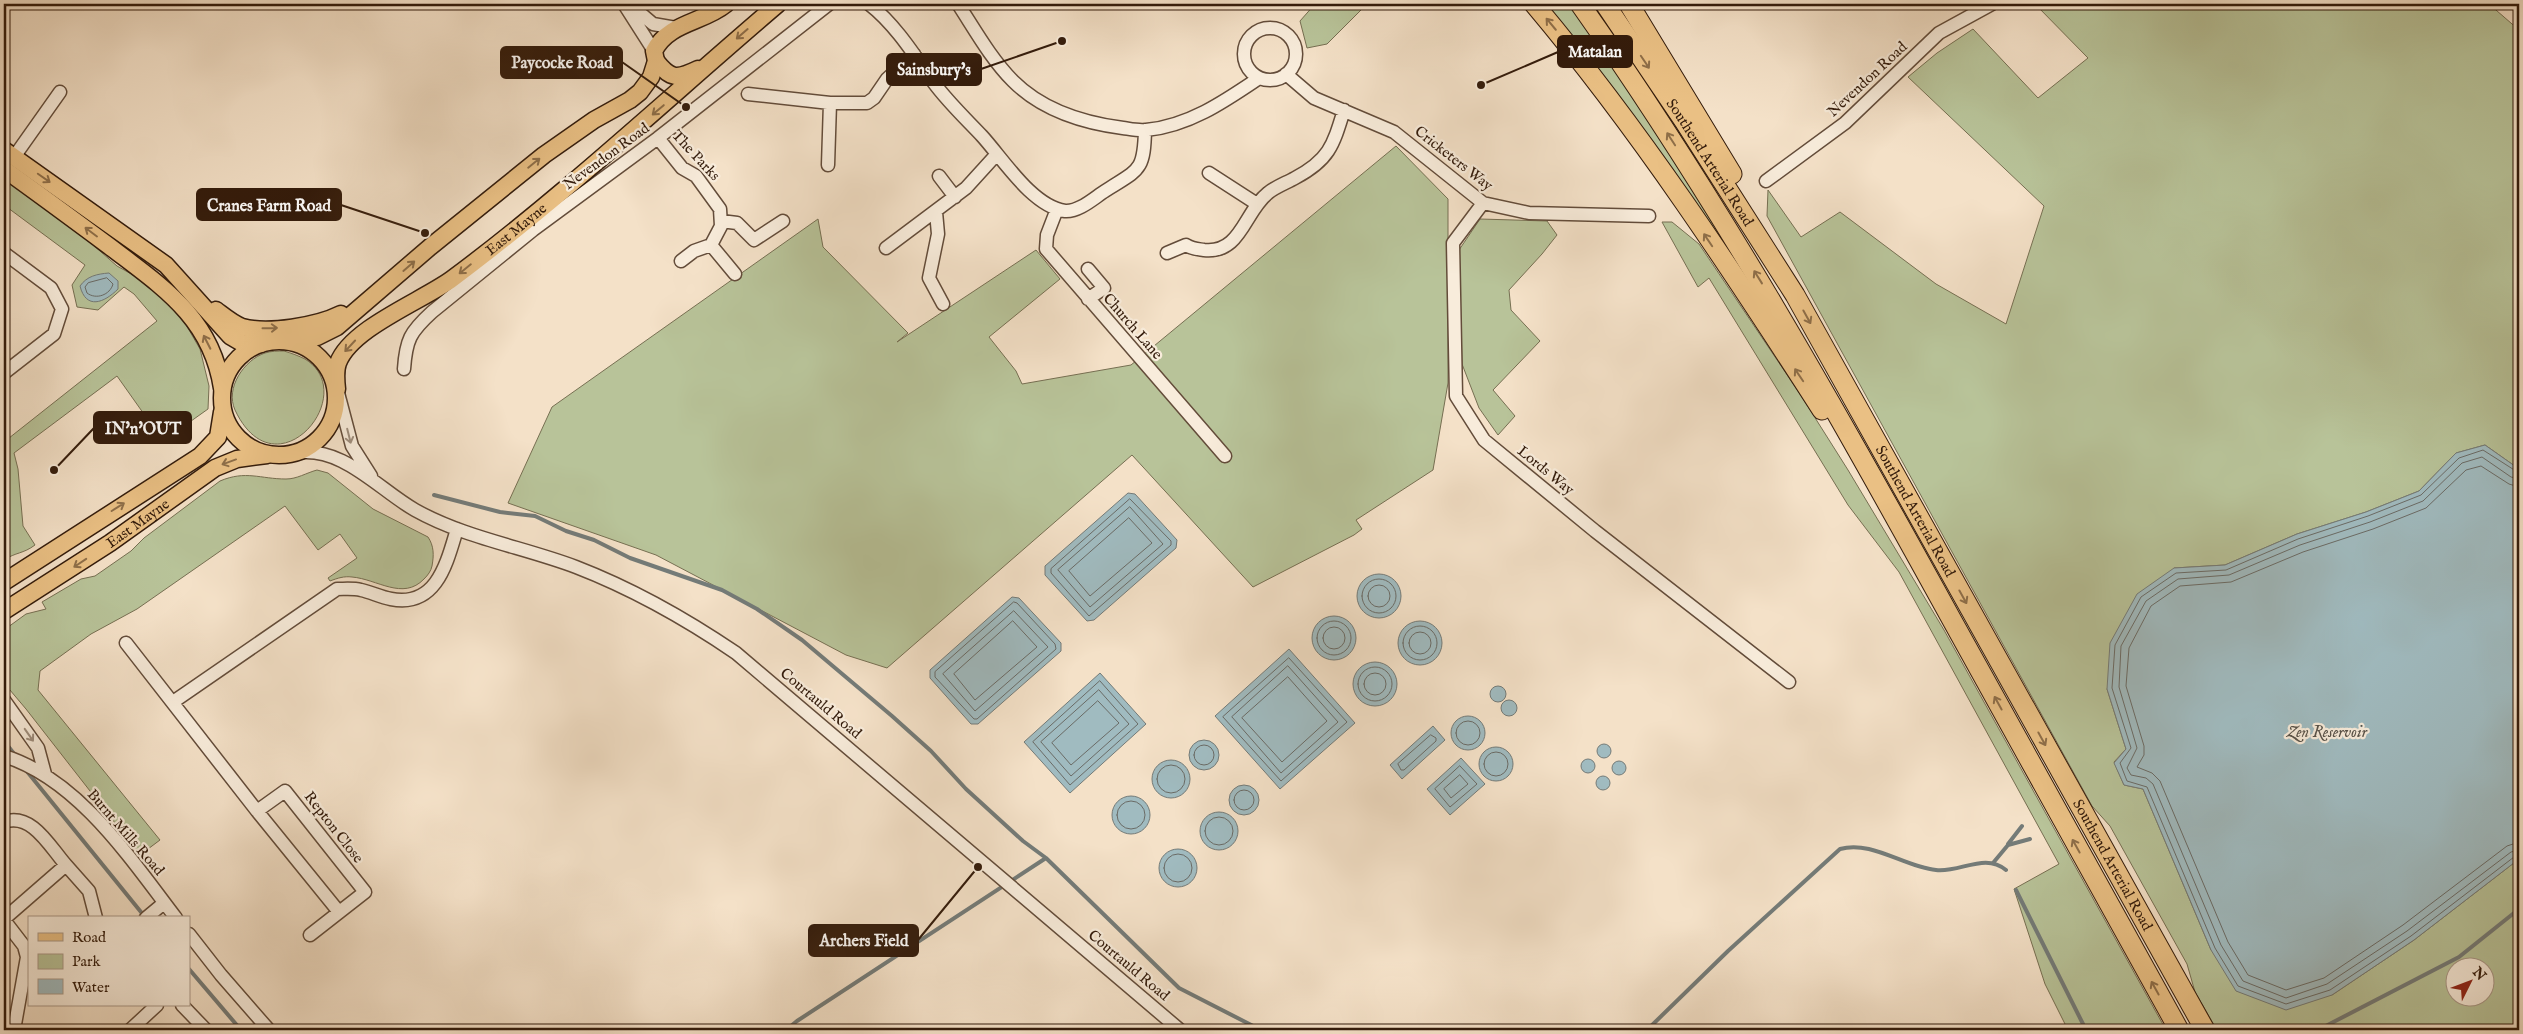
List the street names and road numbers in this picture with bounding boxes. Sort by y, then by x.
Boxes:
street label: Nevendon Road [1824,37,1912,121]
street label: Southend Arterial Road [1662,95,1758,231]
street label: Nevendon Road [559,118,654,194]
street label: Cricketers Way [1411,122,1497,195]
street label: The Parks [667,126,724,185]
street label: East Mayne [482,199,551,260]
street label: Church Lane [1099,289,1167,363]
street label: Lords Way [1513,442,1579,500]
street label: Southend Arterial Road [1871,442,1960,581]
street label: East Mayne [103,494,173,553]
street label: Courtauld Road [776,664,866,744]
street label: Burnt Mills Road [83,785,169,880]
street label: Repton Close [300,788,368,867]
street label: Southend Arterial Road [2068,796,2157,935]
street label: Courtauld Road [1084,926,1174,1006]

